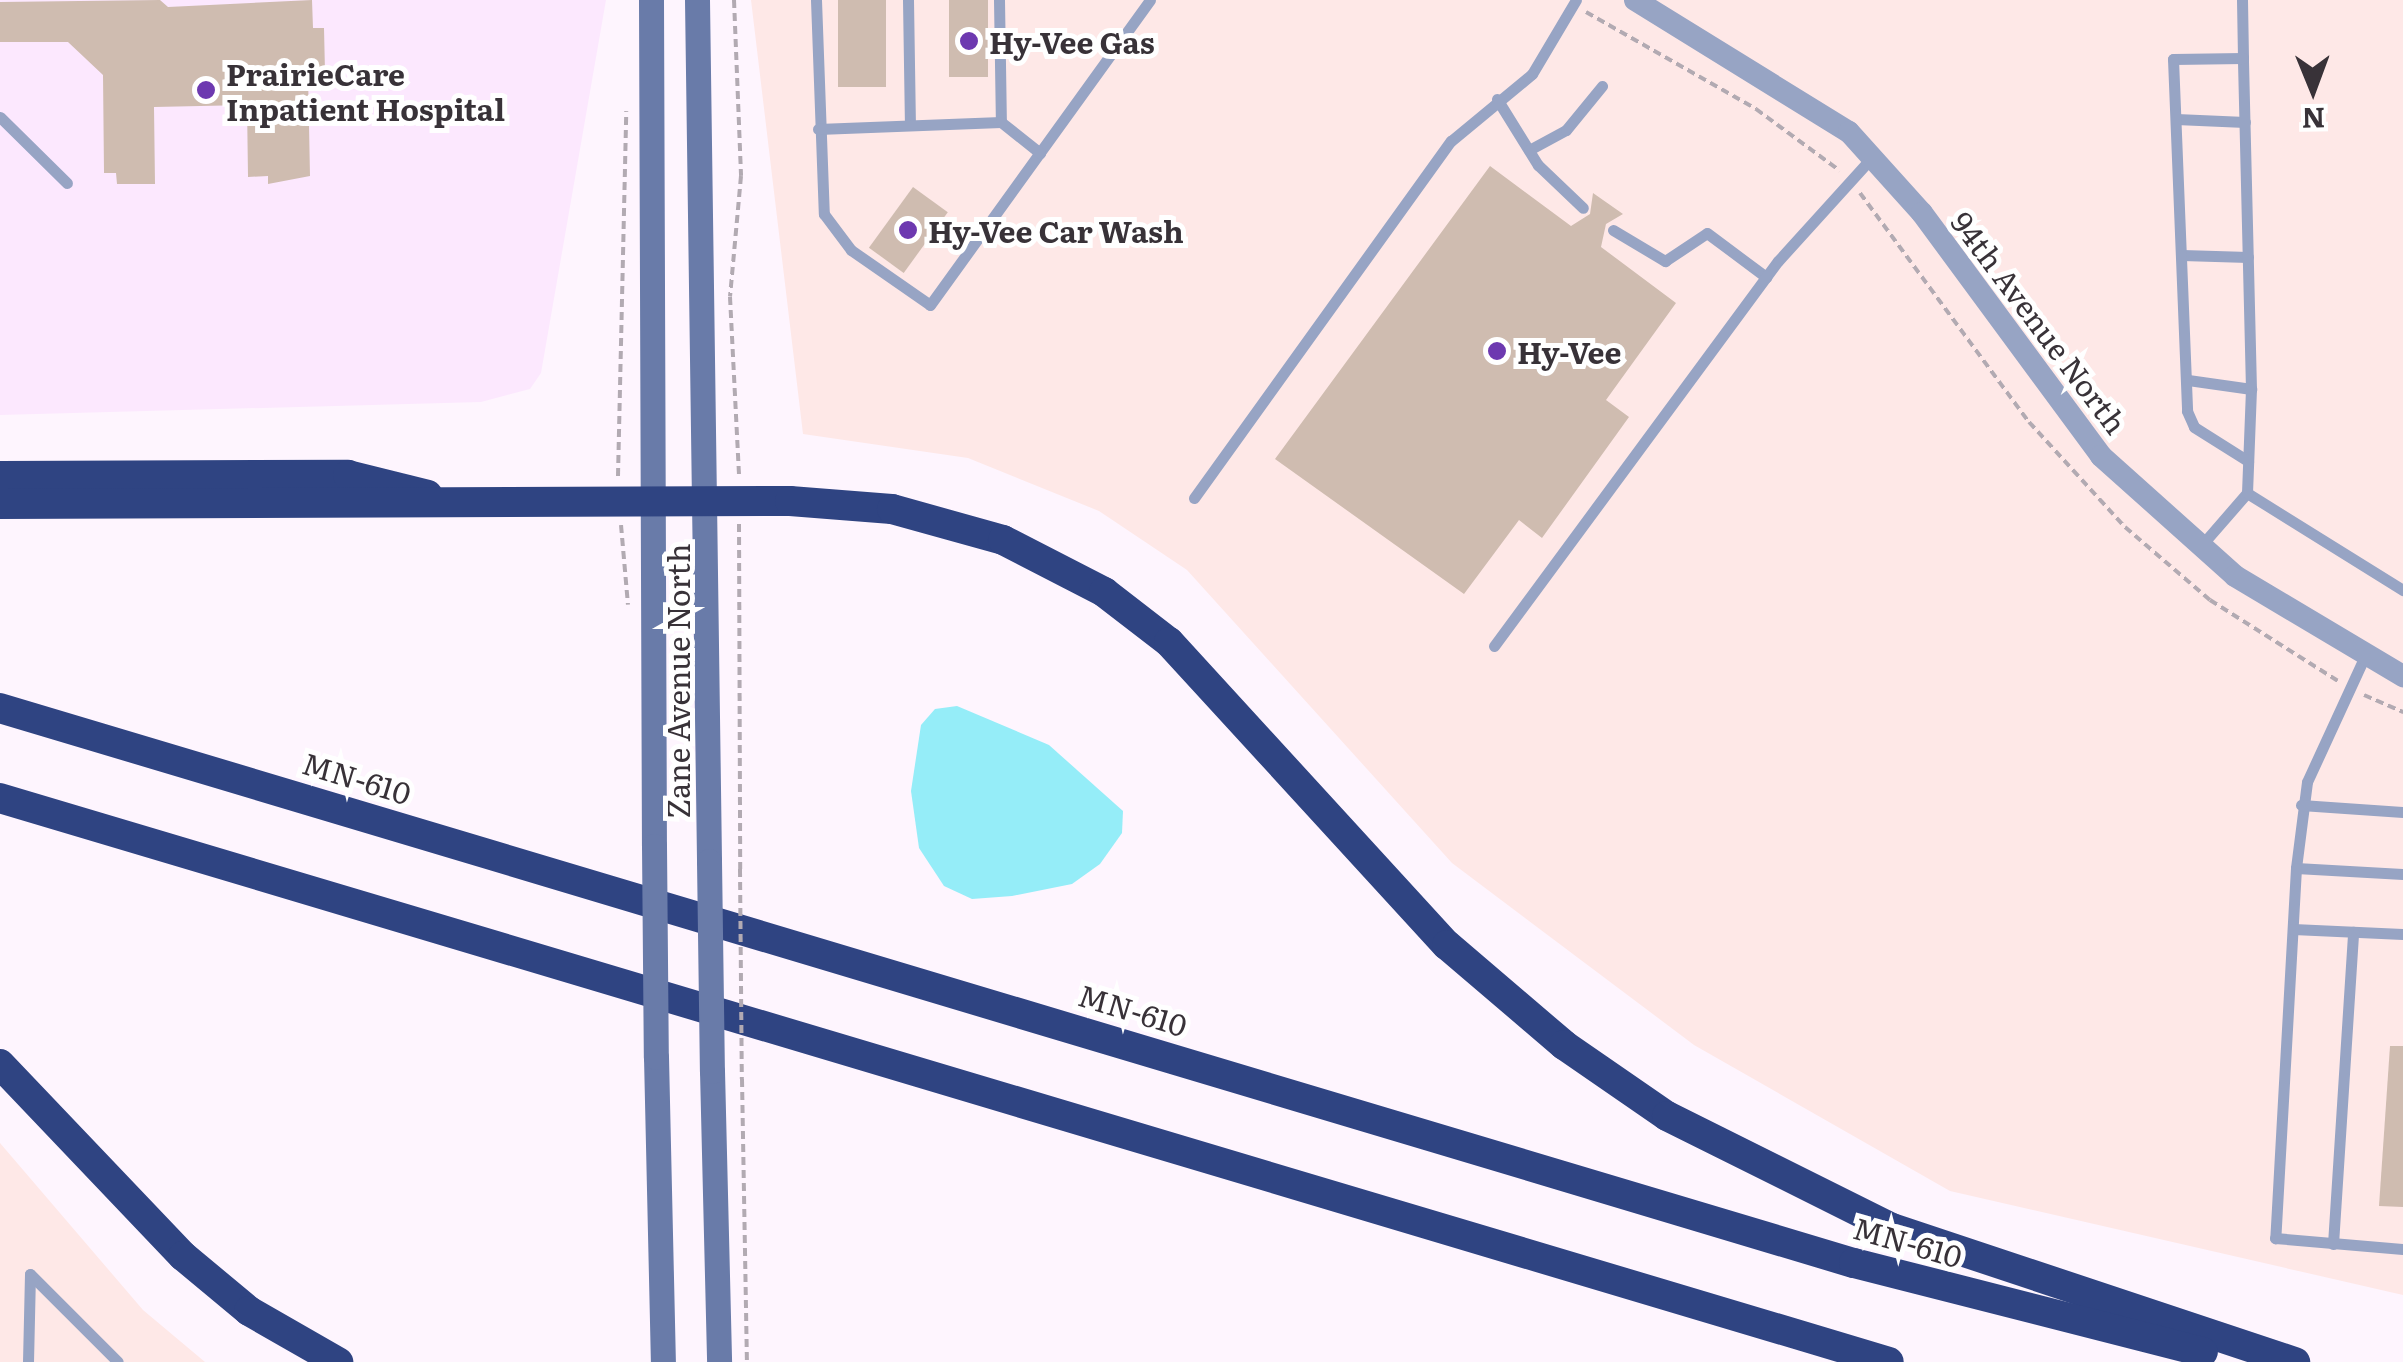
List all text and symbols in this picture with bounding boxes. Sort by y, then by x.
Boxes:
place label: Hy-Vee Gas [989,23,1155,59]
marker: Hy-Vee Gas [958,30,980,52]
north arrow [2263,40,2363,140]
place label: PrairieCare Inpatient Hospital [226,55,505,126]
marker: PrairieCare Inpatient Hospital [195,79,217,101]
text: N [2301,99,2326,141]
street label: 94th Avenue North [1945,204,2135,440]
place label: Hy-Vee Car Wash [928,212,1184,248]
marker: Hy-Vee Car Wash [897,219,919,241]
place label: Hy-Vee [1517,333,1621,369]
marker: Hy-Vee [1486,340,1508,362]
street label: Zane Avenue North [659,543,695,819]
street label: MN-610 [298,743,416,811]
street label: MN-610 [1074,975,1192,1043]
street label: MN-610 [1849,1208,1967,1274]

